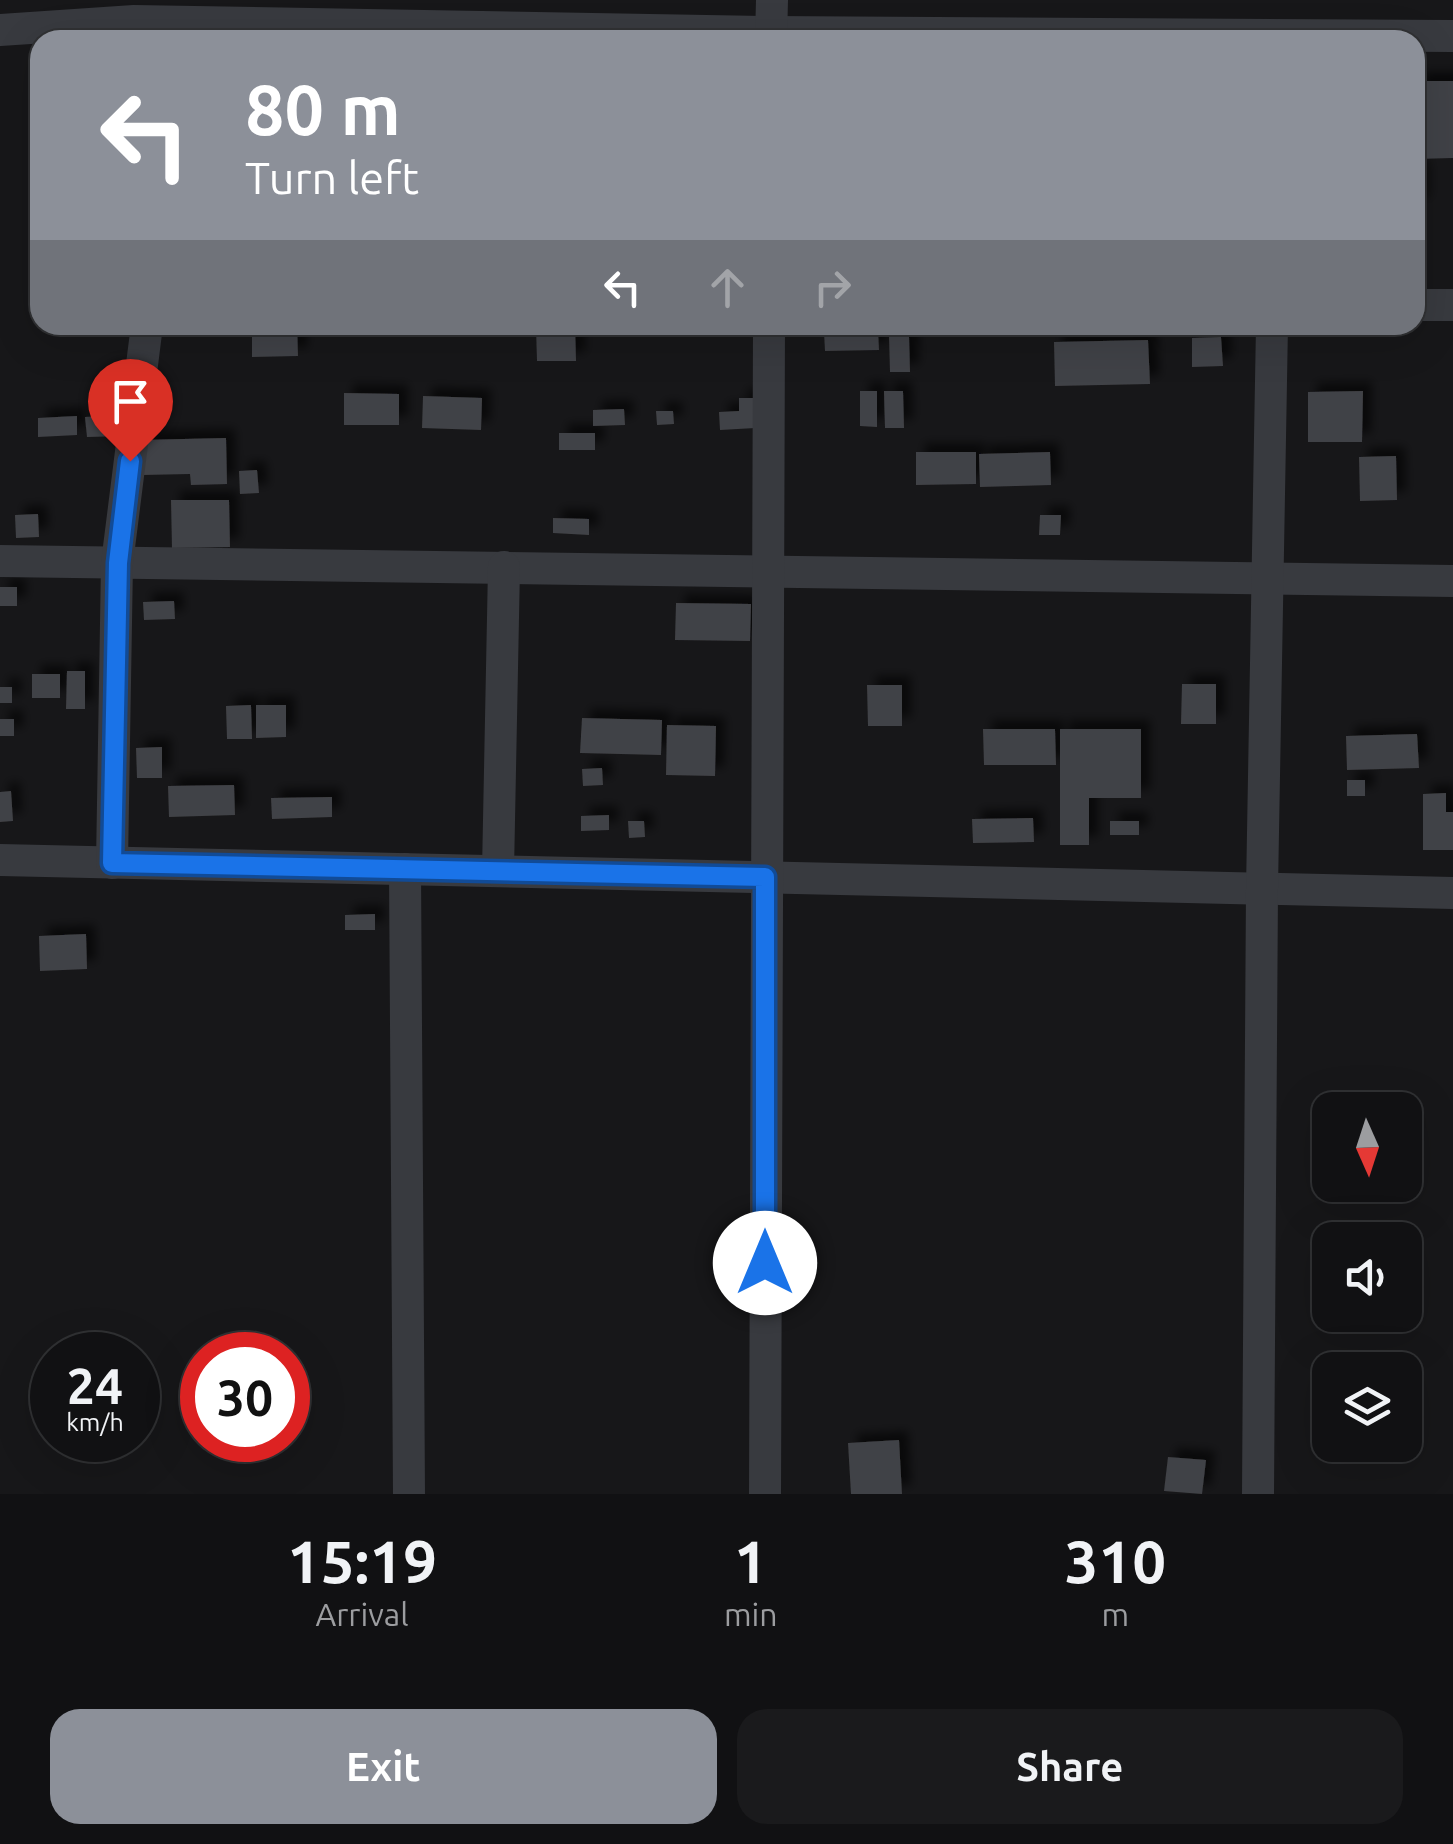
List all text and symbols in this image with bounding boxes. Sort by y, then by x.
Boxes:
icon: left [80,70,210,200]
text: 80 m [245,70,401,148]
text: Turn left [245,152,419,203]
icon: left [595,260,650,315]
icon: ahead [700,260,755,315]
icon: right [805,260,860,315]
pin [88,359,173,462]
icon: arrive [103,374,158,429]
north arrow [1312,1092,1422,1202]
map controls [1312,1092,1422,1462]
position arrow [713,1211,817,1315]
button: sound [1312,1222,1422,1332]
speed limit sign: 30 [180,1332,310,1462]
button: layers [1312,1352,1422,1462]
text: 24 [67,1357,123,1413]
text: km/h [66,1408,124,1436]
text: 15:19 [287,1527,437,1594]
text: 1 [734,1527,768,1594]
text: 310 [1065,1527,1166,1594]
text: Arrival [315,1596,409,1632]
text: min [724,1596,778,1632]
text: m [1101,1596,1129,1632]
button: Exit [50,1709,717,1824]
button: Share [737,1709,1403,1824]

